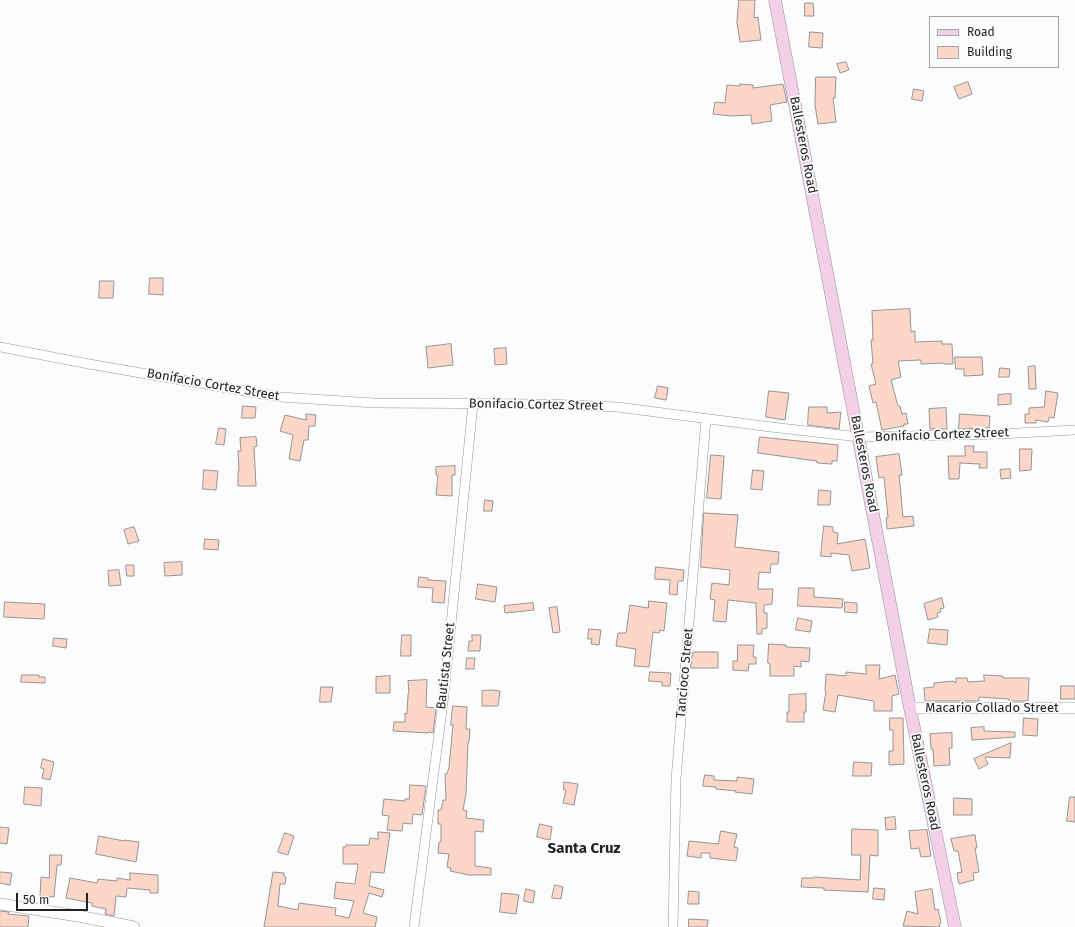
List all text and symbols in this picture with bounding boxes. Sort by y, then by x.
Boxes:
legend [929,16,1059,68]
text: Road [967,25,995,39]
text: Building [967,45,1012,59]
street label: Ballesteros Road [786,95,820,195]
street label: Bonifacio Cortez Street [145,366,281,404]
street label: Bonifacio Cortez Street [469,396,603,414]
street label: Ballesteros Road [847,414,881,514]
street label: Bonifacio Cortez Street [875,425,1009,445]
street label: Bautista Street [434,622,458,710]
street label: Tancioco Street [673,627,697,719]
street label: Macario Collado Street [925,700,1059,716]
street label: Ballesteros Road [907,732,943,832]
district label: Santa Cruz [548,840,620,858]
scale bar [18,885,90,911]
text: 50 m [23,893,49,907]

